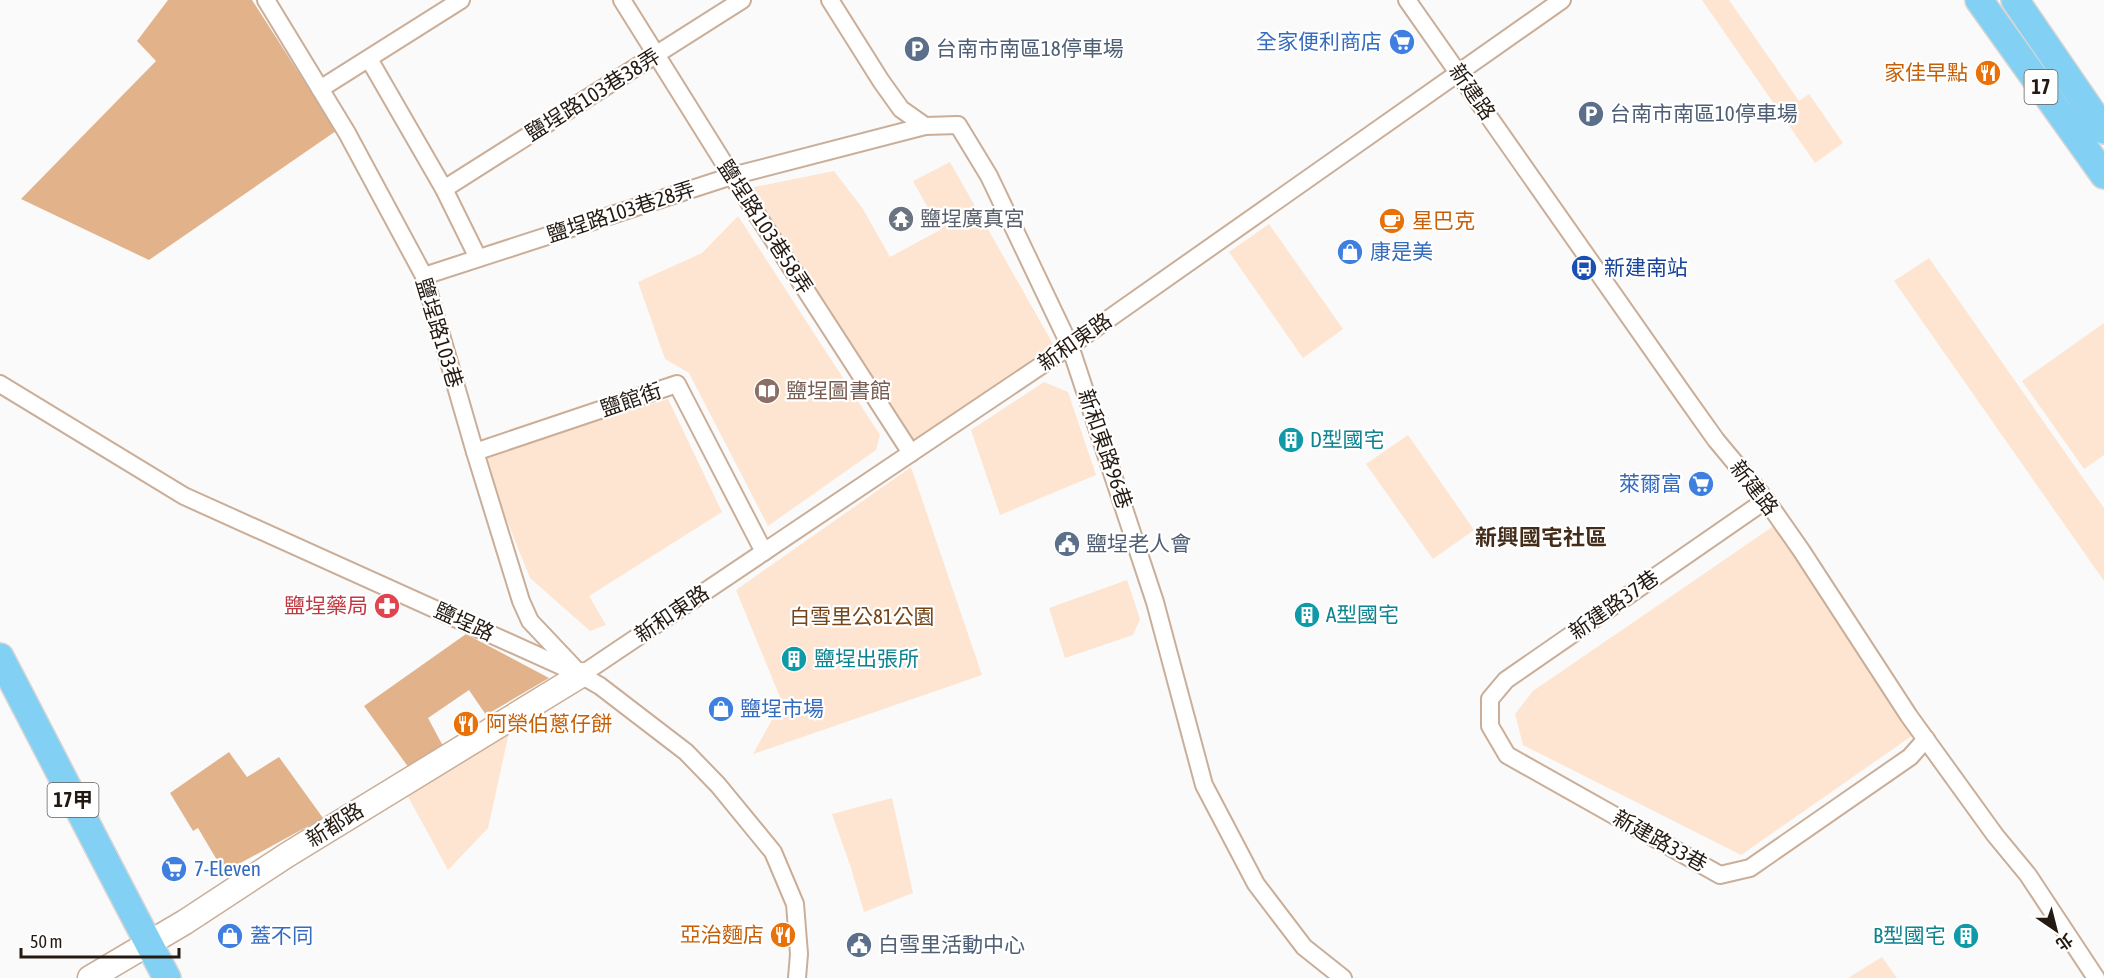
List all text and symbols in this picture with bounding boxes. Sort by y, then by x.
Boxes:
supermarket icon: 全家便利商店 [1387,27,1417,57]
place label: 全家便利商店 [1256,29,1382,53]
parking icon: 台南市南區18停車場 [902,34,932,64]
place label: 台南市南區18停車場 [936,36,1124,60]
street label: 鹽埕路103巷38弄 [521,43,664,145]
restaurant icon: 家佳早點 [1973,58,2003,88]
street label: 新建路 [1445,59,1501,124]
place label: 家佳早點 [1884,60,1968,84]
road number: 17 [2024,70,2058,104]
parking icon: 台南市南區10停車場 [1576,99,1606,129]
place label: 台南市南區10停車場 [1610,101,1798,125]
street label: 鹽埕路103巷58弄 [714,155,818,298]
street label: 鹽埕路103巷28弄 [544,176,698,246]
temple icon: 鹽埕廣真宮 [886,204,916,234]
place label: 鹽埕廣真宮 [920,206,1025,230]
cafe icon: 星巴克 [1377,206,1407,236]
place label: 星巴克 [1412,208,1475,232]
shop icon: 康是美 [1335,237,1365,267]
place label: 康是美 [1370,239,1433,263]
bus stop icon: 新建南站 [1569,253,1599,283]
place label: 新建南站 [1604,255,1688,279]
street label: 鹽埕路103巷 [412,275,468,391]
street label: 新和東路 [1033,307,1116,375]
library icon: 鹽埕圖書館 [752,376,782,406]
street label: 鹽館街 [597,377,664,421]
place label: 鹽埕圖書館 [786,378,891,402]
street label: 新和東路96巷 [1074,386,1138,512]
building icon: D型國宅 [1276,425,1306,455]
place label: D型國宅 [1310,427,1385,451]
street label: 新建路 [1726,455,1784,520]
supermarket icon: 萊爾富 [1686,469,1716,499]
place label: 萊爾富 [1619,471,1682,495]
district label: 新興國宅社區 [1475,524,1607,550]
public building icon: 鹽埕老人會 [1052,529,1082,559]
place label: 鹽埕老人會 [1086,531,1191,555]
street label: 新建路37巷 [1564,565,1663,644]
street label: 新和東路 [630,580,713,647]
pharmacy icon: 鹽埕藥局 [372,591,402,621]
place label: 鹽埕藥局 [284,593,368,617]
street label: 鹽埕路 [431,597,498,645]
building icon: A型國宅 [1292,600,1322,630]
place label: A型國宅 [1326,602,1399,626]
park label: 白雪里公81公園 [789,604,935,628]
building icon: 鹽埕出張所 [779,644,809,674]
place label: 鹽埕出張所 [814,646,919,670]
shop icon: 鹽埕市場 [706,694,736,724]
place label: 鹽埕市場 [740,696,824,720]
restaurant icon: 阿榮伯蔥仔餅 [451,709,481,739]
place label: 阿榮伯蔥仔餅 [486,711,612,735]
road number: 17甲 [48,783,98,817]
street label: 新都路 [301,797,368,851]
street label: 新建路33巷 [1609,804,1712,876]
supermarket icon: 7-Eleven [159,854,189,884]
place label: 7-Eleven [194,856,261,880]
north arrow [2026,900,2086,960]
restaurant icon: 亞治麵店 [768,920,798,950]
scale bar [21,921,178,959]
shop icon: 蓋不同 [215,921,245,951]
building icon: B型國宅 [1951,921,1981,951]
place label: 亞治麵店 [680,922,764,946]
place label: 蓋不同 [250,923,313,947]
place label: B型國宅 [1873,923,1946,947]
public building icon: 白雪里活動中心 [844,930,874,960]
text: 北 [2053,930,2076,954]
text: 50 m [30,931,62,952]
place label: 白雪里活動中心 [878,932,1025,956]

